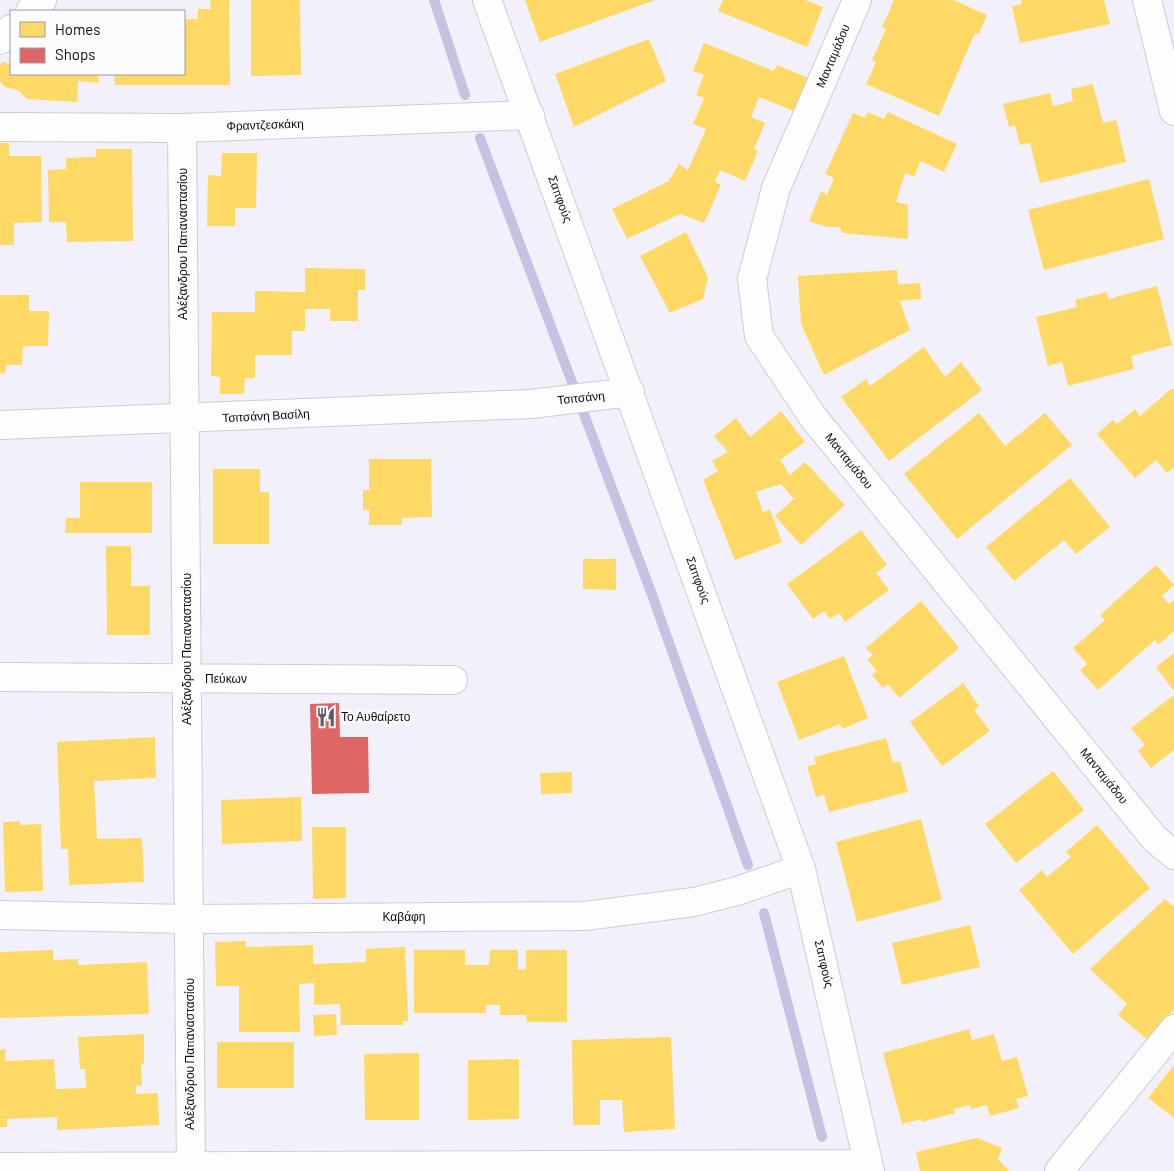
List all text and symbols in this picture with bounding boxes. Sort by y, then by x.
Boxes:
legend [10,10,185,75]
text: Homes [55,20,100,38]
street label: Μανταμάδου [812,22,852,90]
text: Shops [55,45,95,63]
street label: Φραντζεσκάκη [226,116,304,133]
street label: Αλέξανδρου Παπαναστασίου [175,168,190,320]
street label: Σαπφούς [545,173,576,225]
street label: Τσιτσάνη [556,388,605,407]
street label: Τσιτσάνη Βασίλη [222,406,310,425]
street label: Μανταμάδου [823,430,877,491]
street label: Σαπφούς [683,554,714,606]
street label: Αλέξανδρου Παπαναστασίου [179,573,194,725]
street label: Πεύκων [205,671,247,685]
restaurant icon: Το Αυθαίρετο [315,706,337,728]
place label: Το Αυθαίρετο [341,709,411,724]
street label: Μανταμάδου [1078,745,1132,806]
street label: Καβάφη [382,909,426,924]
street label: Σαπφούς [812,938,837,990]
street label: Αλέξανδρου Παπαναστασίου [182,978,197,1130]

